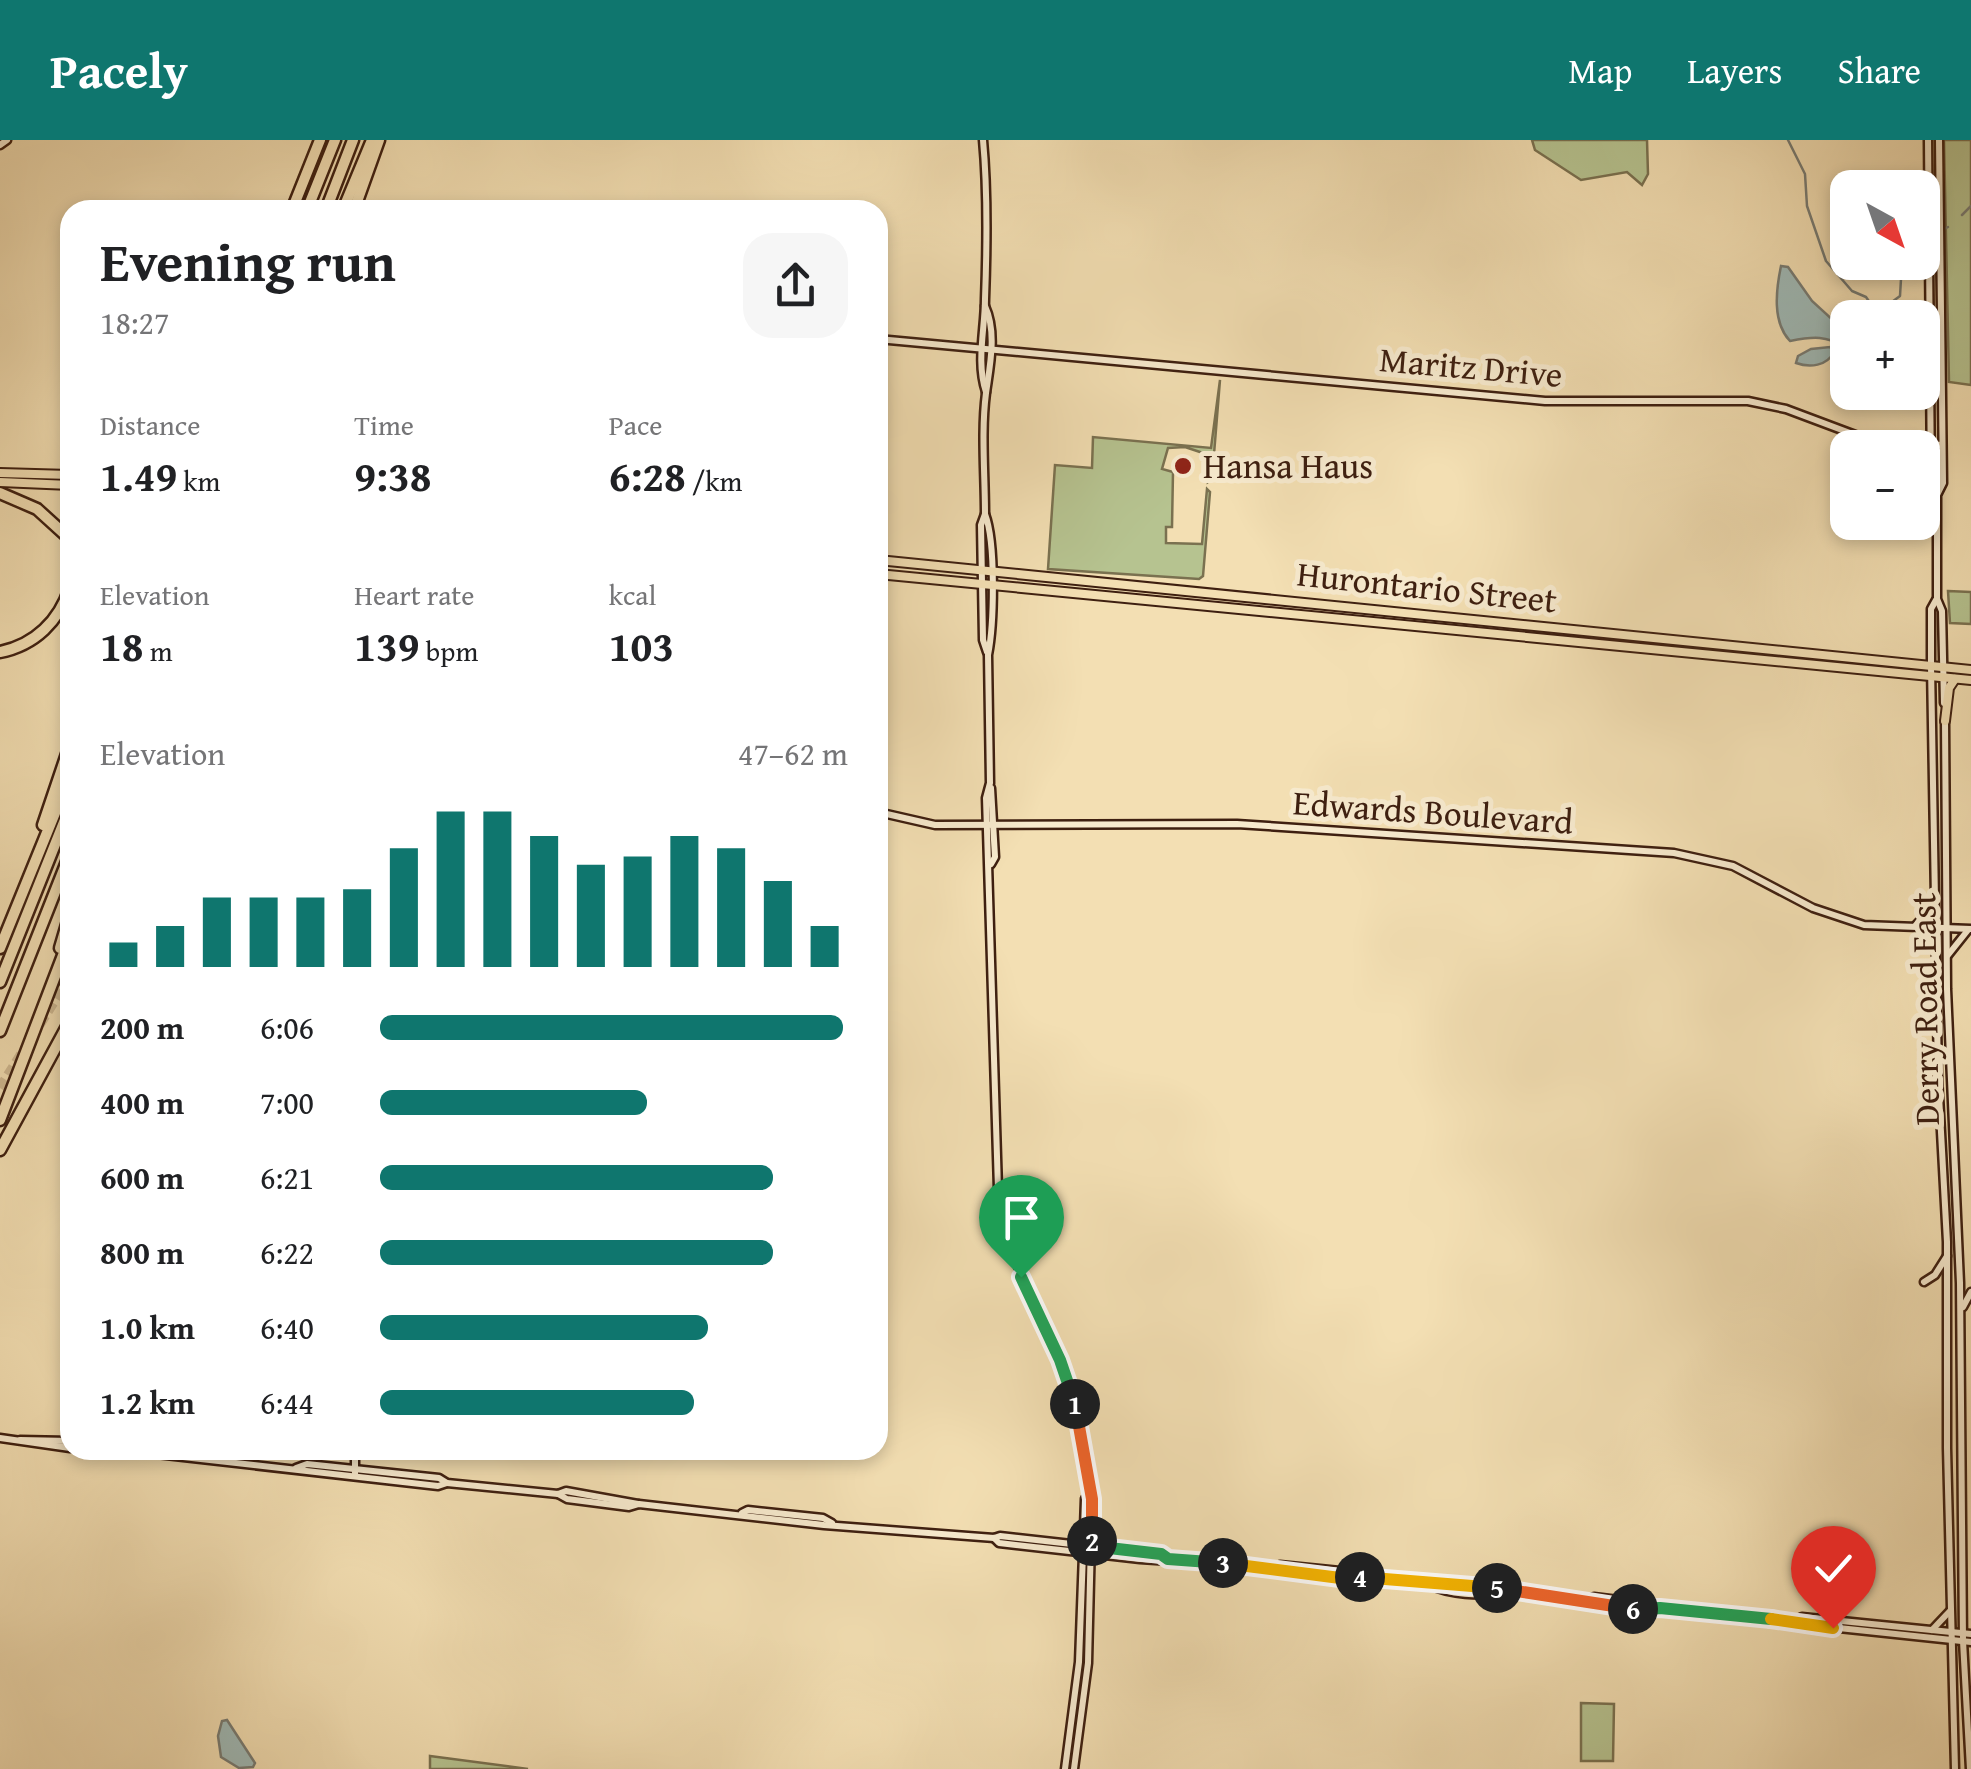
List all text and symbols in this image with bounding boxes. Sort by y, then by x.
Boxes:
text: Pacely [50,35,188,106]
text: Map [1568,45,1632,96]
text: Layers [1687,45,1782,96]
text: Share [1837,45,1921,96]
north arrow [1830,170,1940,280]
map controls [1830,170,1940,540]
text: Evening run [100,221,396,301]
button: share [743,233,848,338]
text: 18:27 [100,299,169,346]
button: + [1830,300,1940,410]
street label: Maritz Drive [1377,333,1565,400]
text: Distance [100,404,200,445]
text: Time [354,404,414,445]
text: Pace [609,404,663,445]
button: − [1830,430,1940,540]
place label: Hansa Haus [1203,440,1373,491]
text: 1.49 [100,445,177,506]
text: 9:38 [354,445,431,506]
text: 6:28 [609,445,686,506]
marker: Hansa Haus [1172,455,1194,477]
text: km [177,460,220,501]
text: /km [686,460,742,501]
street label: Hurontario Street [1295,548,1559,625]
text: Elevation [100,574,210,615]
text: Heart rate [354,574,474,615]
text: kcal [609,574,656,615]
text: 18 [100,615,144,676]
text: 139 [354,615,420,676]
text: 103 [609,615,674,676]
text: m [144,630,173,671]
text: bpm [420,630,478,671]
text: Elevation [100,730,225,777]
text: 47–62 m [738,730,848,777]
street label: Edwards Boulevard [1291,776,1575,847]
street label: Derry Road East [1897,892,1952,1126]
text: 200 m [100,1004,184,1051]
text: 6:06 [260,1004,314,1051]
text: 400 m [100,1079,184,1126]
text: 7:00 [260,1079,314,1126]
text: 600 m [100,1154,184,1201]
text: 6:21 [260,1154,314,1201]
pin [979,1175,1064,1278]
icon: arrive [994,1190,1049,1245]
text: 800 m [100,1229,184,1276]
text: 6:22 [260,1229,314,1276]
text: 1.0 km [100,1304,195,1351]
text: 6:40 [260,1304,314,1351]
text: 1.2 km [100,1379,195,1426]
text: 6:44 [260,1379,314,1426]
pin: 1 [1050,1379,1100,1429]
text: 1 [1068,1383,1082,1424]
pin: 2 [1067,1516,1117,1566]
text: 2 [1085,1520,1099,1561]
pin [1791,1526,1876,1629]
pin: 3 [1198,1538,1248,1588]
icon: check [1806,1541,1861,1596]
text: 3 [1216,1542,1230,1583]
pin: 4 [1335,1552,1385,1602]
text: 4 [1353,1556,1367,1597]
pin: 5 [1472,1563,1522,1613]
text: 5 [1490,1567,1504,1608]
pin: 6 [1608,1584,1658,1634]
text: 6 [1626,1588,1640,1629]

